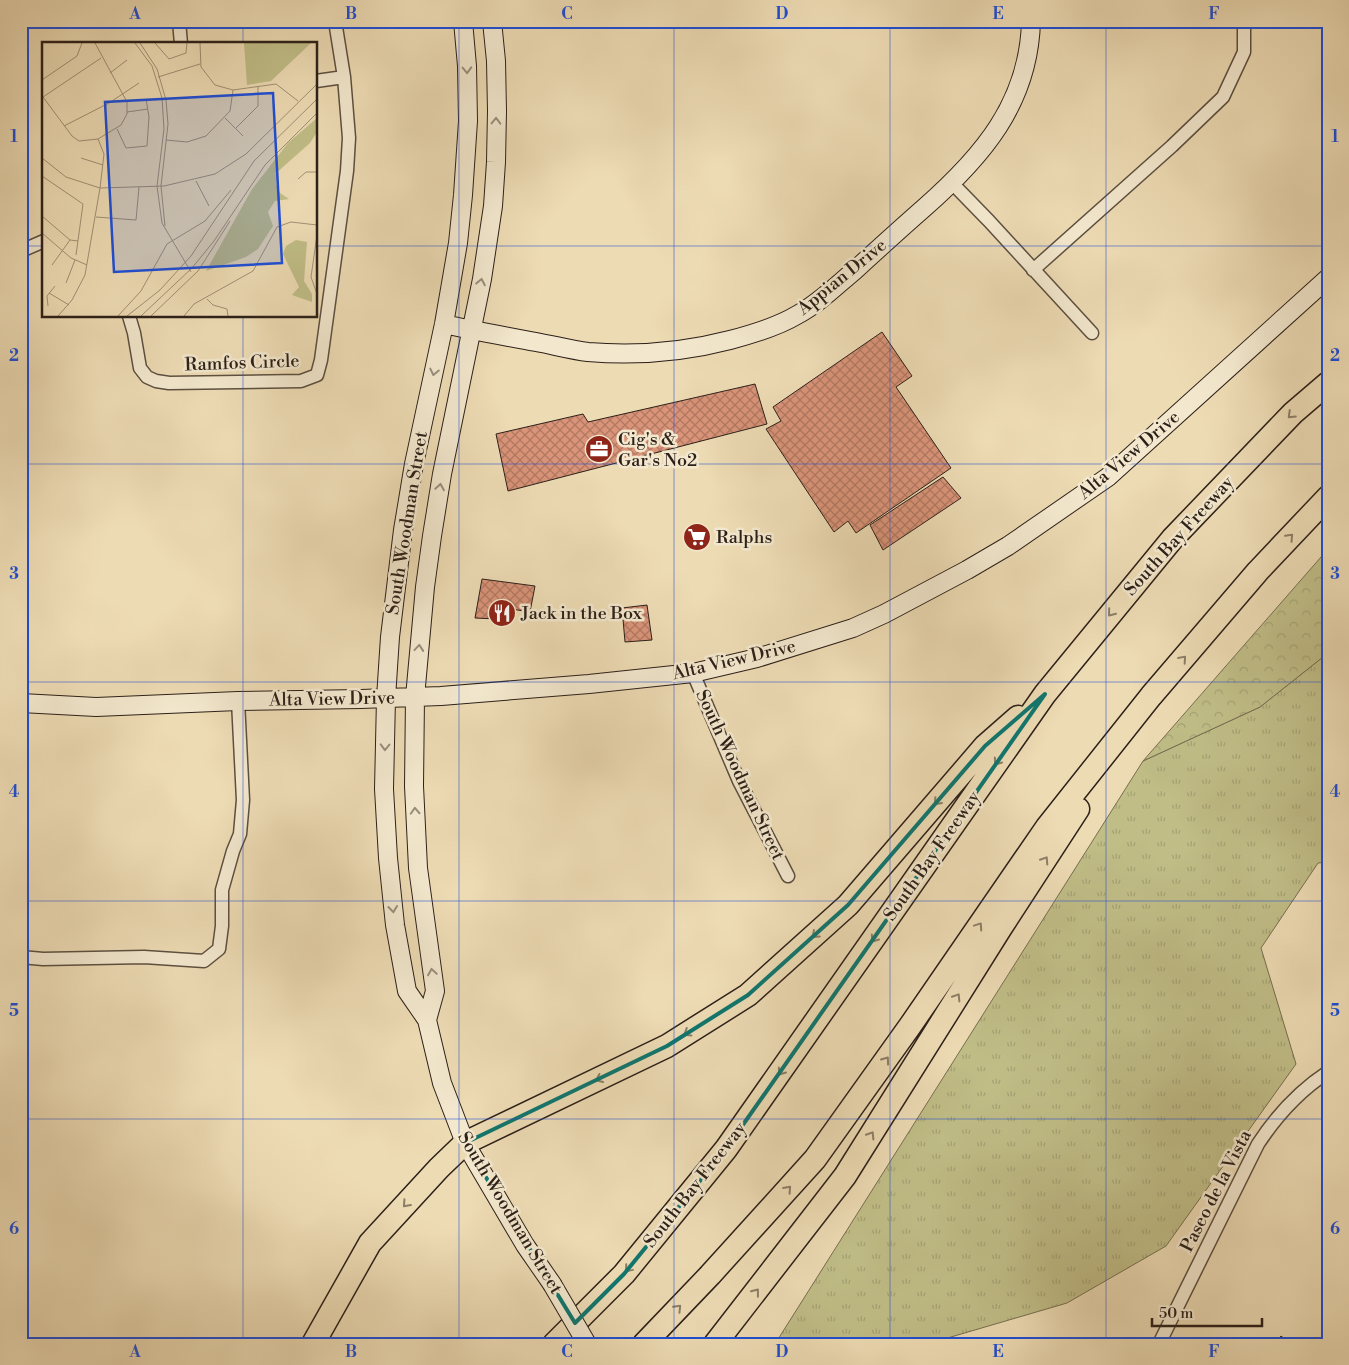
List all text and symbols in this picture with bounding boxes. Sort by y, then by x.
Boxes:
text: A [128,4,141,24]
text: B [345,4,357,24]
text: C [561,4,573,24]
text: D [776,4,789,24]
text: E [992,4,1004,24]
text: F [1208,4,1220,24]
inset map [42,42,318,318]
one-way arrow [461,66,472,74]
one-way arrow [491,117,502,125]
text: 1 [10,127,18,147]
text: 1 [1331,127,1339,147]
street label: Appian Drive [792,234,891,321]
one-way arrow [476,278,486,287]
text: 2 [9,346,19,366]
text: 2 [1330,346,1340,366]
street label: Ramfos Circle [184,350,300,376]
one-way arrow [429,367,440,376]
street label: Alta View Drive [1073,406,1185,505]
one-way arrow [1288,409,1297,418]
place label: Cig's & Gar's No2 [618,428,697,472]
street label: South Woodman Street [381,429,433,616]
office icon: Cig's & Gar's No2 [584,434,614,464]
street label: South Bay Freeway [1119,471,1239,601]
one-way arrow [434,483,444,492]
supermarket icon: Ralphs [682,522,712,552]
place label: Ralphs [716,526,772,549]
one-way arrow [1284,534,1293,543]
text: 3 [9,564,19,584]
text: 3 [1330,564,1340,584]
restaurant icon: Jack in the Box [487,598,517,628]
place label: Jack in the Box [520,602,643,625]
one-way arrow [1109,607,1117,616]
street label: Alta View Drive [669,635,798,686]
one-way arrow [414,644,425,652]
one-way arrow [1177,656,1186,665]
street label: Alta View Drive [268,686,395,712]
street label: South Woodman Street [690,686,790,864]
one-way arrow [380,744,390,751]
one-way arrow [994,756,1003,766]
text: 4 [9,782,20,802]
text: 4 [1330,782,1341,802]
street label: South Bay Freeway [879,786,986,925]
one-way arrow [934,797,943,806]
one-way arrow [410,807,420,814]
one-way arrow [1038,856,1048,865]
one-way arrow [387,905,398,913]
one-way arrow [973,923,982,932]
one-way arrow [812,929,821,938]
one-way arrow [871,933,880,942]
one-way arrow [428,968,438,977]
one-way arrow [951,994,961,1003]
text: 5 [9,1001,19,1021]
text: 5 [1330,1001,1340,1021]
one-way arrow [683,1027,692,1037]
one-way arrow [880,1056,889,1066]
one-way arrow [778,1066,787,1075]
one-way arrow [595,1073,604,1083]
street label: South Bay Freeway [639,1117,751,1253]
street label: Paseo de la Vista [1175,1125,1257,1256]
street label: South Woodman Street [452,1128,568,1299]
one-way arrow [865,1132,875,1141]
one-way arrow [782,1185,791,1194]
one-way arrow [403,1198,412,1207]
text: 6 [9,1219,19,1239]
text: 6 [1330,1219,1340,1239]
one-way arrow [625,1263,633,1272]
one-way arrow [751,1289,759,1298]
scale bar [1152,1295,1262,1327]
text: 50 m [1159,1304,1193,1323]
one-way arrow [672,1305,681,1314]
text: A [128,1342,141,1362]
text: B [345,1342,357,1362]
text: C [561,1342,573,1362]
text: D [776,1342,789,1362]
text: E [992,1342,1004,1362]
text: F [1208,1342,1220,1362]

